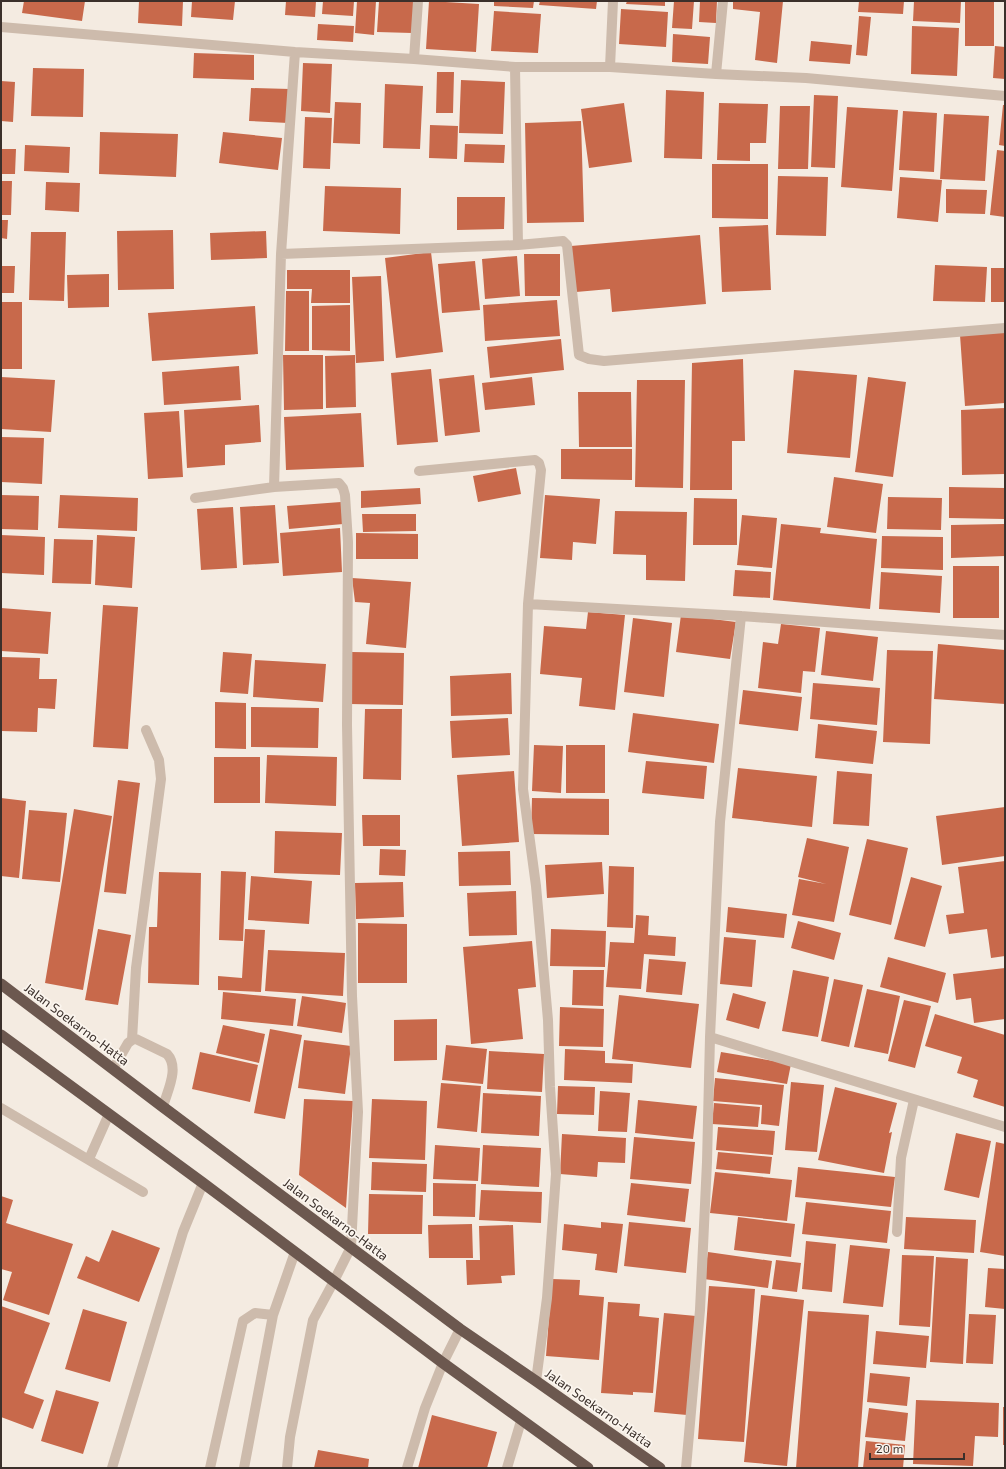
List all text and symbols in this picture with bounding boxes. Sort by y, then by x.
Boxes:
street label: Jalan Soekarno-Hatta [21,979,133,1069]
street label: Jalan Soekarno-Hatta [280,1174,392,1264]
street label: Jalan Soekarno-Hatta [542,1365,656,1451]
scale bar [870,1435,964,1461]
text: 20 m [876,1441,903,1455]

